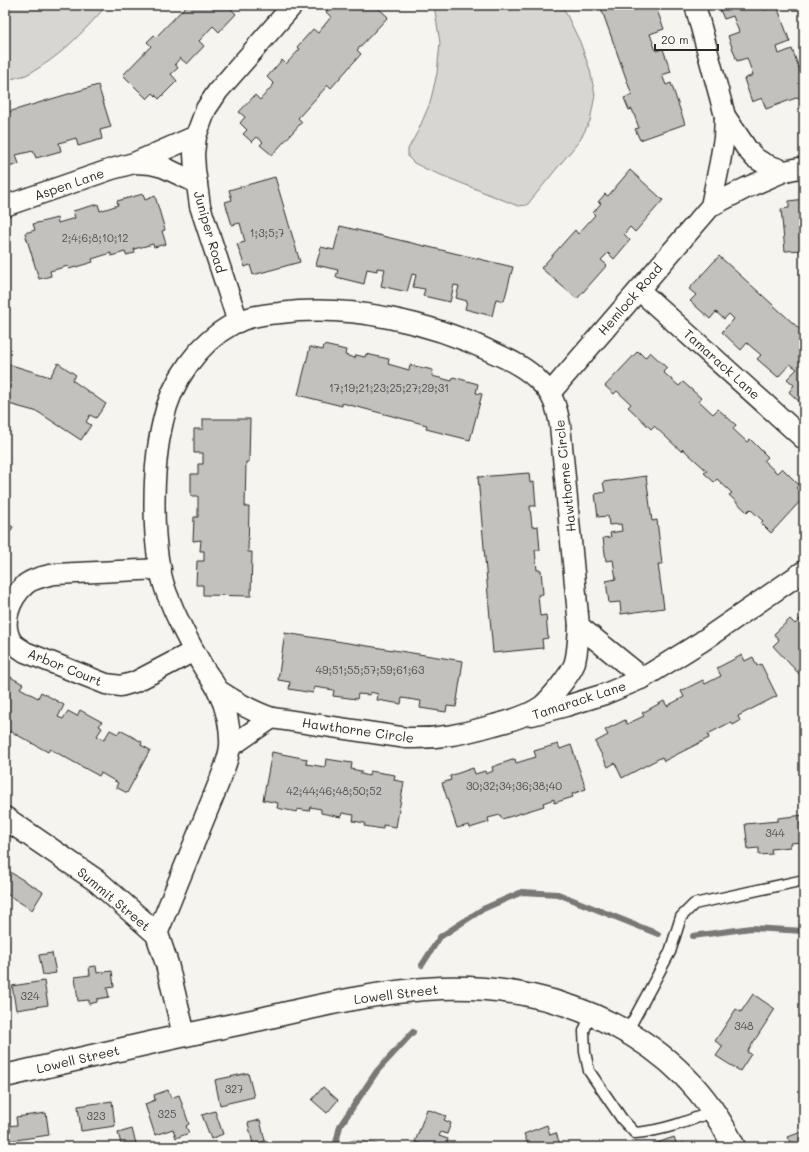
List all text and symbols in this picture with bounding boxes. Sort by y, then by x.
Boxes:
scale bar [655,26,718,52]
text: 20 m [661,31,689,47]
street label: Aspen Lane [32,164,106,203]
street label: Juniper Road [191,189,230,275]
house number: 1;3;5;7 [250,225,284,240]
house number: 2;4;6;8;10;12 [62,230,128,245]
street label: Hemlock Road [594,259,665,338]
street label: Tamarack Lane [680,325,764,403]
house number: 17;19;21;23;25;27;29;31 [329,380,449,395]
street label: Hawthorne Circle [550,419,579,533]
street label: Arbor Court [26,644,105,689]
house number: 49;51;55;57;59;61;63 [316,662,425,677]
street label: Tamarack Lane [530,676,628,723]
street label: Hawthorne Circle [301,713,415,746]
house number: 30;32;34;36;38;40 [466,778,562,793]
house number: 42;44;46;48;50;52 [286,783,382,798]
house number: 344 [765,825,785,840]
street label: Summit Street [74,863,155,934]
street label: Lowell Street [353,980,439,1007]
house number: 324 [20,988,40,1003]
house number: 348 [734,1018,754,1033]
street label: Lowell Street [35,1041,121,1076]
house number: 327 [225,1081,243,1096]
house number: 325 [158,1106,177,1121]
house number: 323 [86,1108,106,1123]

